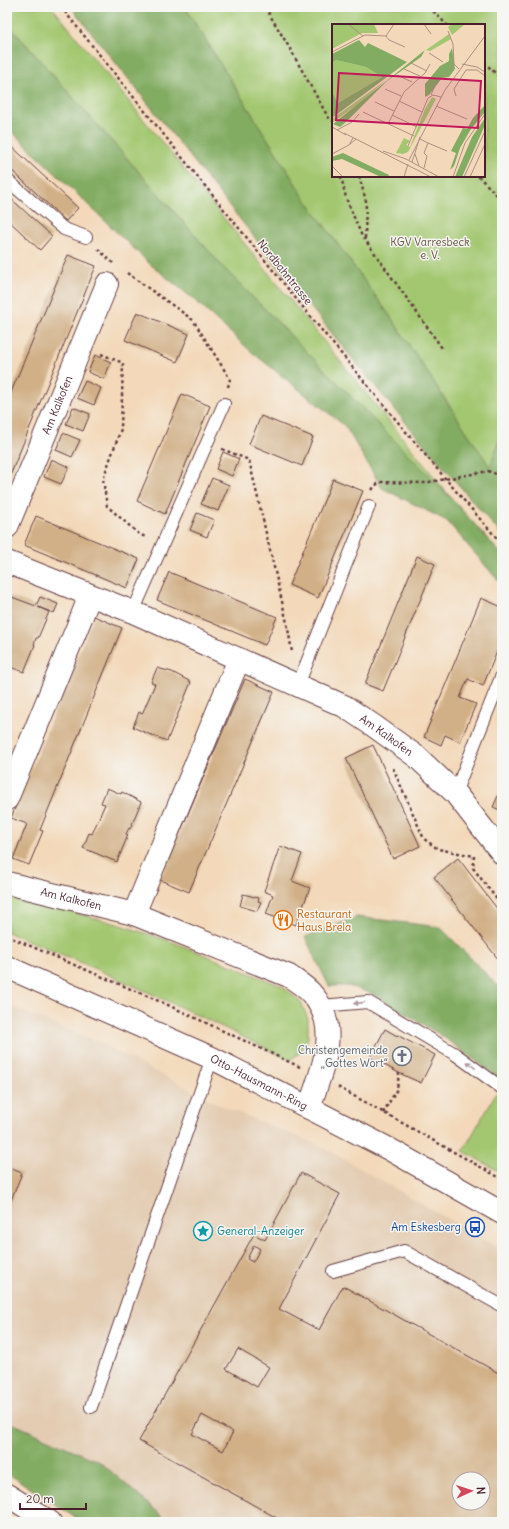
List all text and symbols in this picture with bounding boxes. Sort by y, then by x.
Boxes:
inset map [332,24,485,177]
park label: KGV Varresbeck e. V. [390,235,470,262]
street label: Nordbahntrasse [254,237,316,307]
street label: Am Kalkofen [39,374,76,436]
street label: Am Kalkofen [357,711,416,759]
street label: Am Kalkofen [39,884,103,913]
place label: Restaurant Haus Brela [297,907,352,934]
restaurant icon: Restaurant Haus Brela [272,909,294,931]
one-way arrow [353,999,365,1006]
place label: Christengemeinde „Gottes Wort“ [298,1043,388,1070]
church icon: Christengemeinde „Gottes Wort“ [391,1045,413,1067]
street label: Otto-Hausmann-Ring [208,1051,310,1113]
one-way arrow [465,1061,476,1069]
bus stop icon: Am Eskesberg [464,1216,486,1238]
place icon: General-Anzeiger [192,1220,214,1242]
place label: Am Eskesberg [391,1220,461,1234]
place label: General-Anzeiger [217,1224,305,1238]
north arrow [451,1471,491,1511]
scale bar [20,1485,86,1511]
text: N [474,1486,488,1495]
text: 20 m [26,1491,54,1506]

